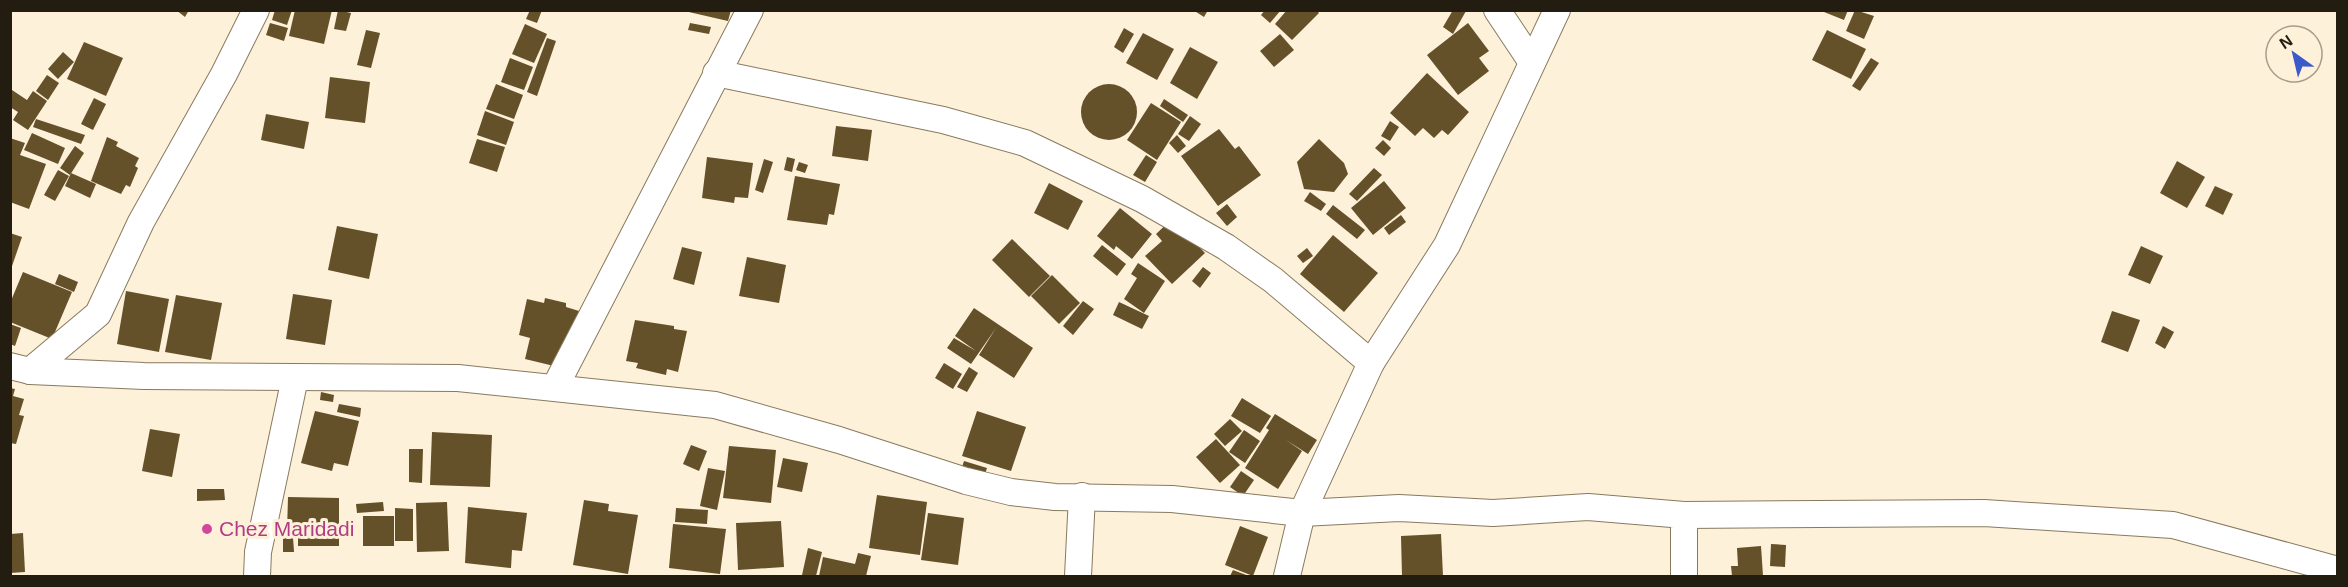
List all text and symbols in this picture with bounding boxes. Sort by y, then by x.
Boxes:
north arrow [2264,24,2324,84]
text: N [2276,32,2295,52]
place label: Chez Maridadi [219,517,354,540]
marker: Chez Maridadi [200,522,214,536]

